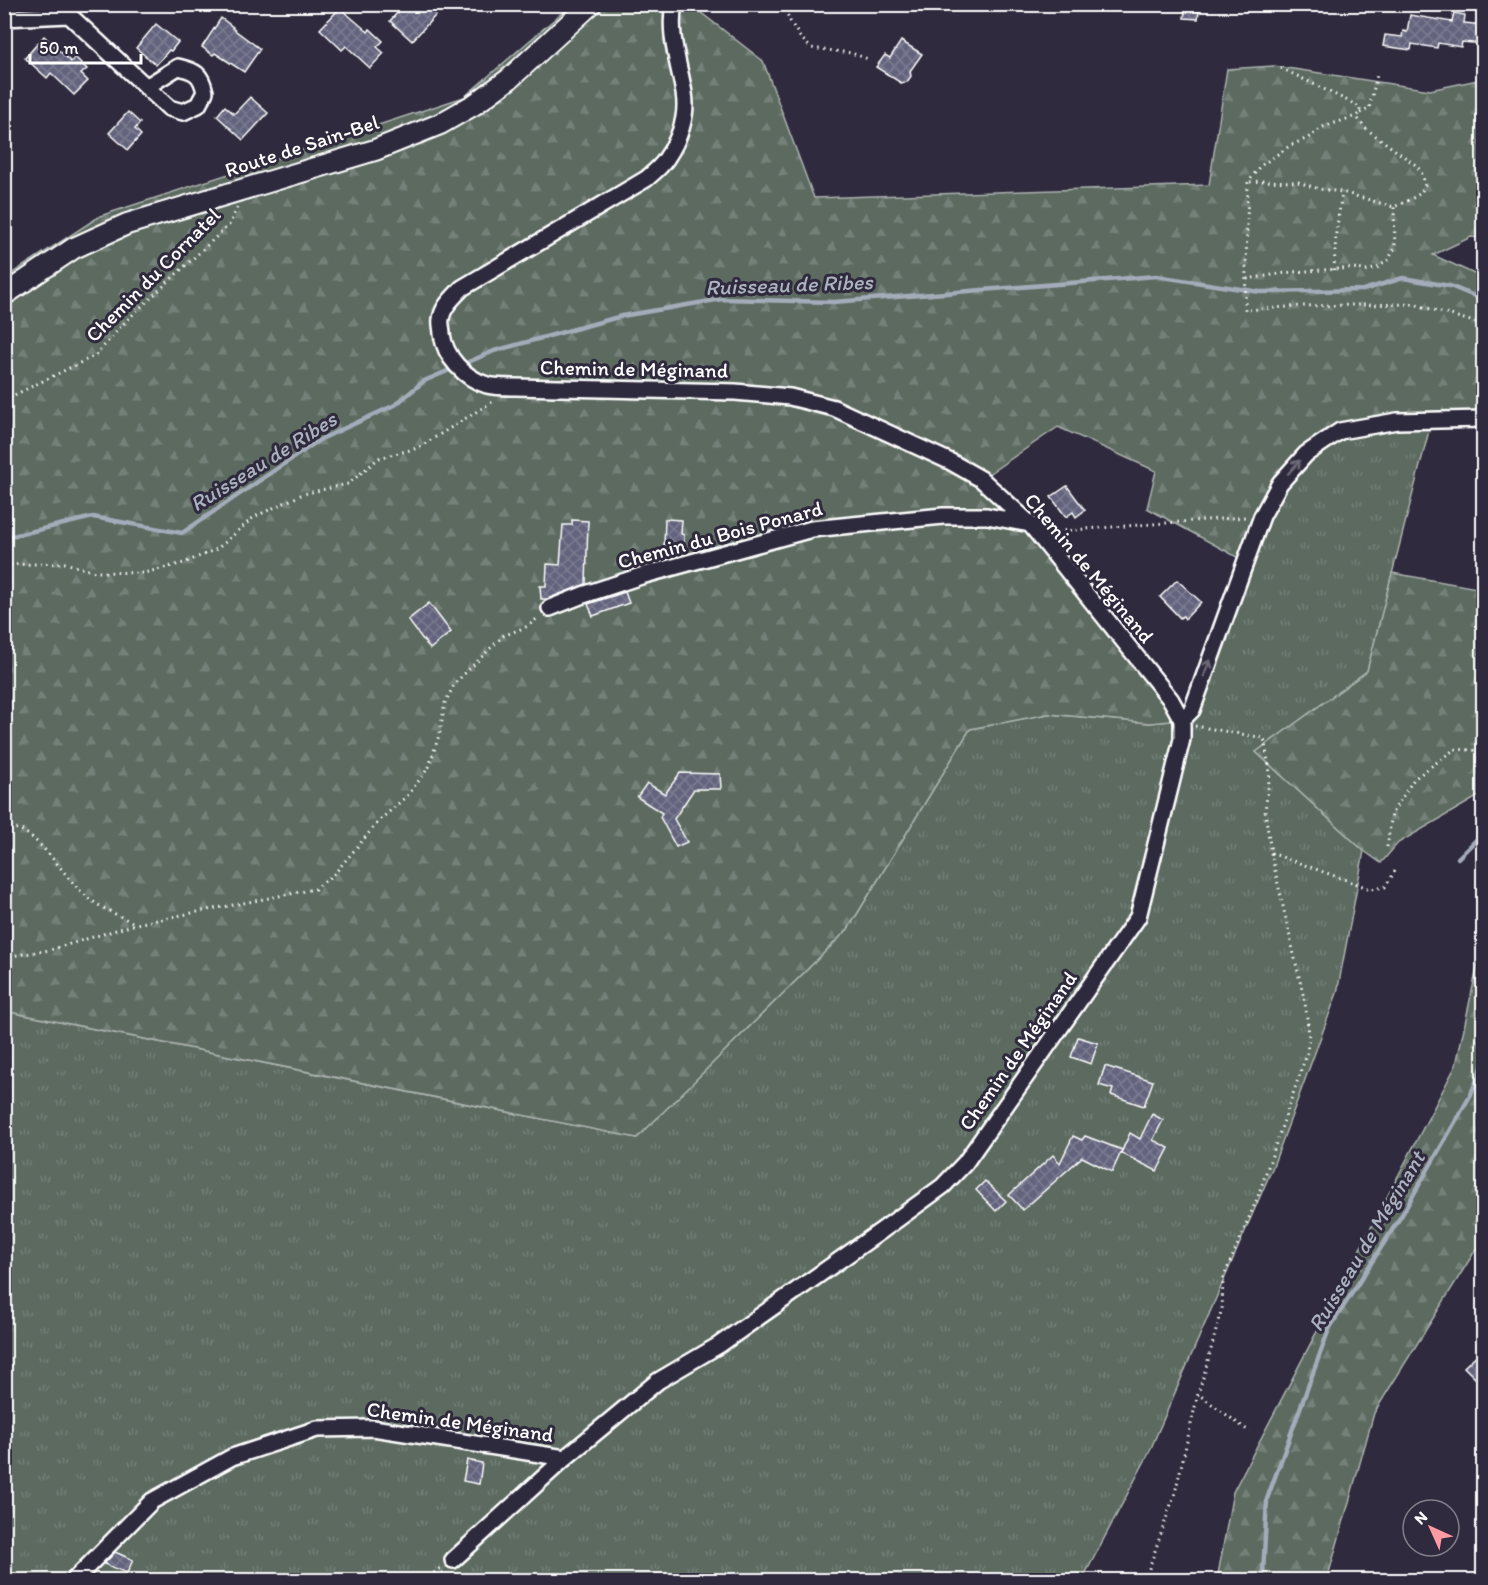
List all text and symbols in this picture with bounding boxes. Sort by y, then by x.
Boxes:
scale bar [30,27,141,65]
text: 50 m [39,37,79,59]
street label: Route de Sain-Bel [222,109,382,182]
street label: Chemin du Cornatel [80,202,225,347]
water label: Ruisseau de Ribes [705,268,875,301]
street label: Chemin de Méginand [540,354,728,383]
water label: Ruisseau de Ribes [185,405,343,517]
one-way arrow [1287,460,1301,475]
street label: Chemin de Méginand [1019,488,1159,648]
street label: Chemin du Bois Ponard [615,495,825,574]
one-way arrow [1203,660,1214,678]
street label: Chemin de Méginand [953,967,1082,1135]
water label: Ruisseau de Méginant [1302,1145,1432,1336]
street label: Chemin de Méginand [365,1396,555,1447]
north arrow [1401,1498,1461,1558]
text: N [1410,1507,1431,1528]

